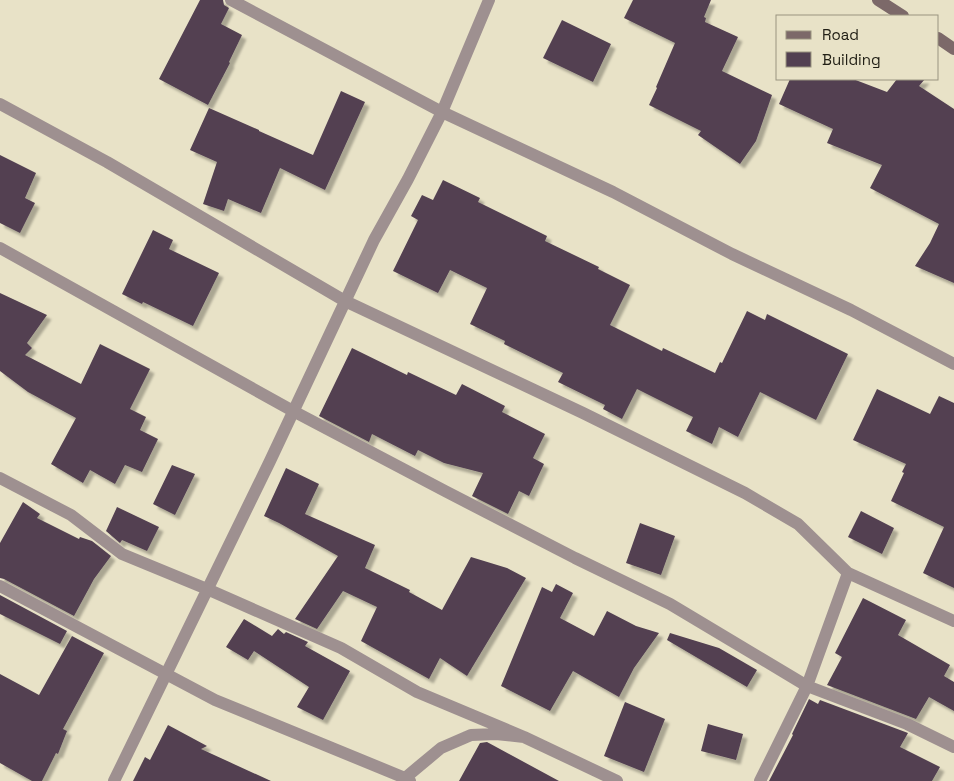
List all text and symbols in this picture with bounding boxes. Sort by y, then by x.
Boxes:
legend [776,15,939,80]
text: Road [822,25,859,44]
text: Building [822,50,881,69]

